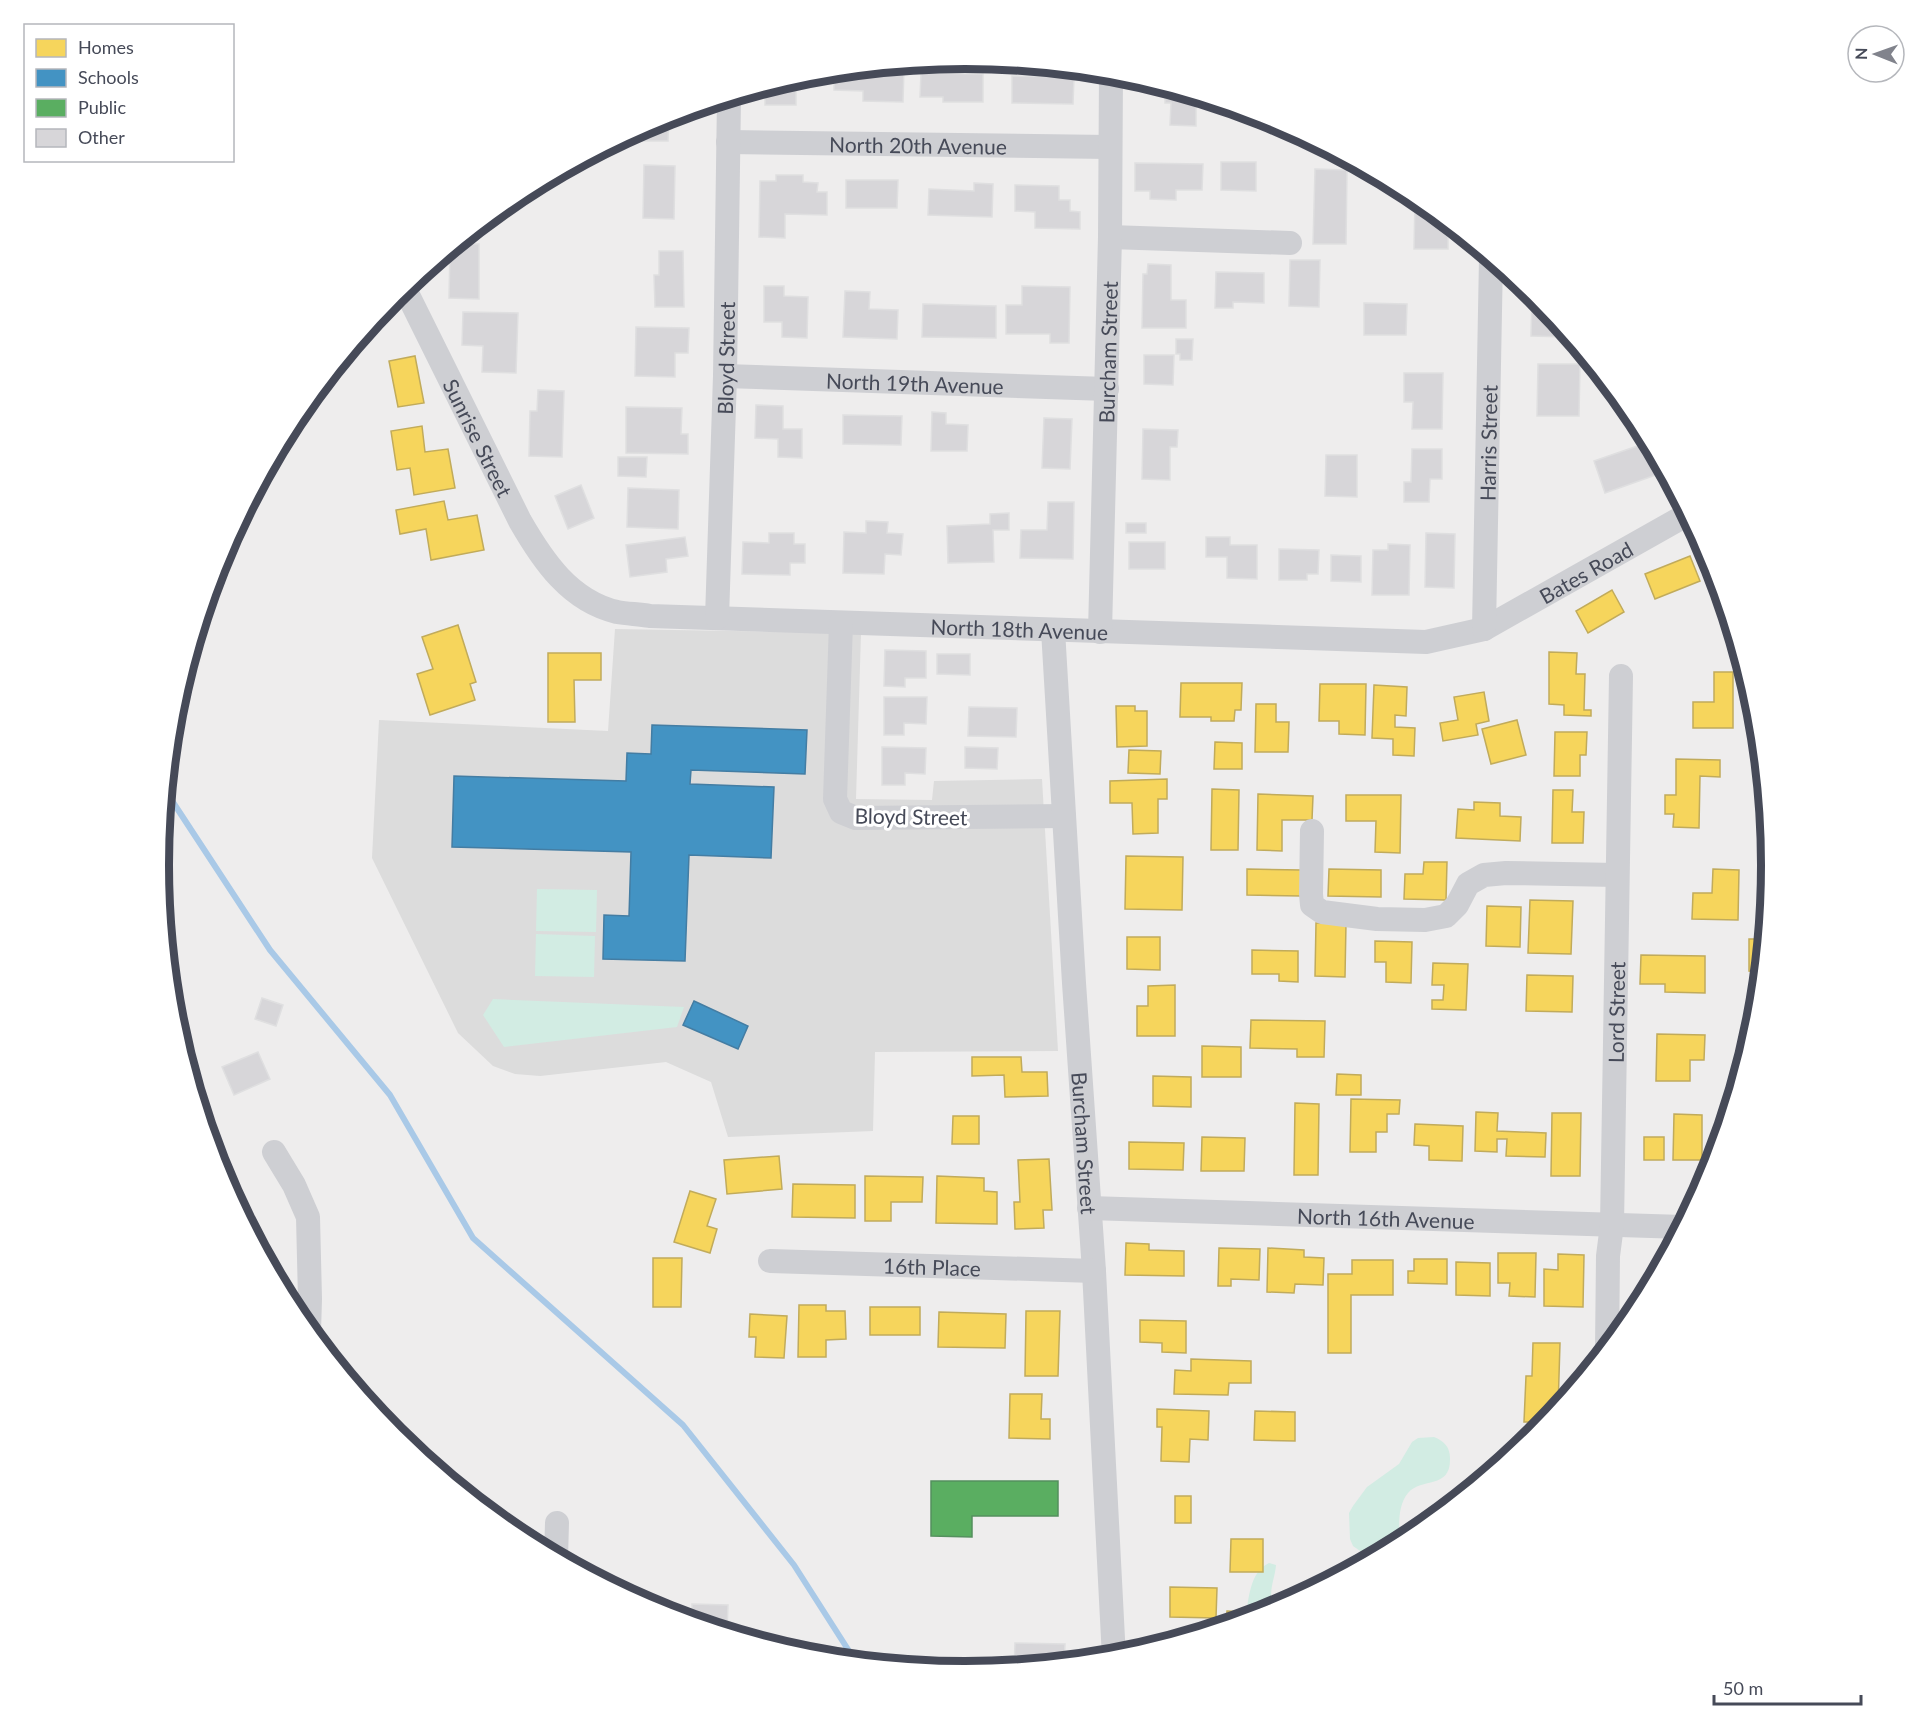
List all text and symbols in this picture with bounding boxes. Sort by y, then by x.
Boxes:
legend [24,24,234,162]
north arrow [1846,24,1906,84]
text: Homes [78,36,134,58]
text: N [1851,47,1870,60]
text: Schools [78,66,139,88]
text: Public [78,96,126,118]
text: Other [78,126,125,148]
street label: North 20th Avenue [829,131,1007,158]
street label: Burcham Street [1093,280,1121,424]
street label: Bloyd Street [711,301,739,415]
street label: North 19th Avenue [826,367,1004,398]
street label: Sunrise Street [439,375,518,501]
street label: Harris Street [1474,384,1501,501]
street label: Bates Road [1534,535,1637,608]
street label: North 18th Avenue [930,613,1109,644]
street label: Bloyd Street [854,803,968,829]
street label: Lord Street [1602,961,1629,1063]
street label: Burcham Street [1068,1071,1103,1215]
street label: North 16th Avenue [1297,1202,1475,1233]
street label: 16th Place [883,1252,981,1280]
scale bar [1714,1668,1861,1706]
text: 50 m [1723,1677,1763,1699]

